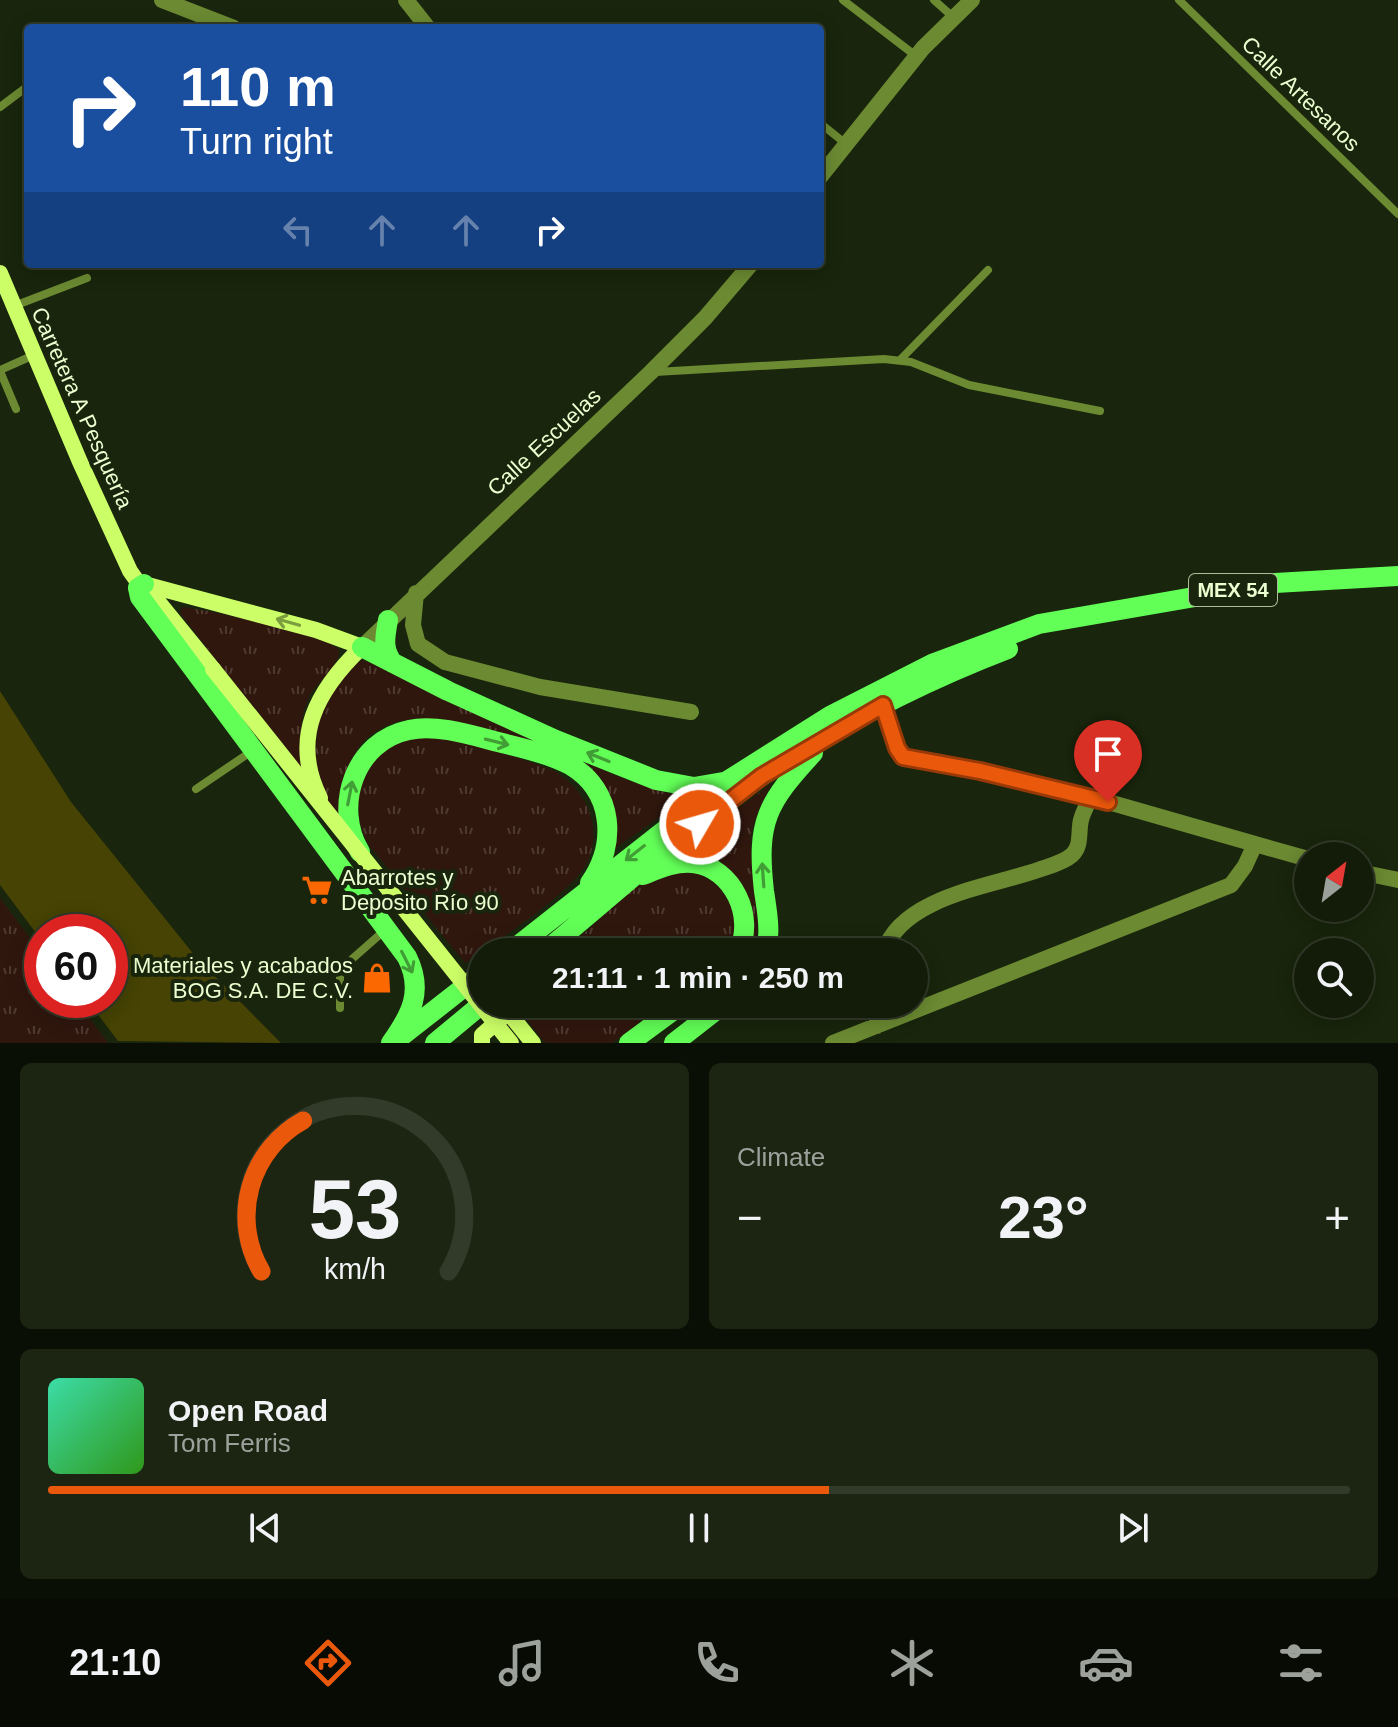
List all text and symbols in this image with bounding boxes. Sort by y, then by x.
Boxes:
street label: Calle Artesanos [1237,31,1365,157]
text: 110 m [180,55,336,118]
icon: right [48,56,152,160]
text: Turn right [180,121,333,162]
icon: left [276,208,320,252]
icon: ahead [360,208,404,252]
icon: ahead [444,208,488,252]
icon: right [528,208,572,252]
street label: Carretera A Pesquería [26,303,138,513]
street label: Calle Escuelas [482,383,606,501]
road number: MEX 54 [1189,574,1277,606]
one-way arrow [275,613,301,628]
pin [1074,720,1142,802]
icon: arrive [1086,732,1130,776]
one-way arrow [483,735,509,750]
one-way arrow [586,748,611,763]
one-way arrow [344,780,359,806]
position arrow [658,782,742,866]
north arrow [1294,842,1374,922]
map controls [1294,842,1374,1018]
one-way arrow [625,845,646,862]
one-way arrow [755,862,770,889]
place label: Abarrotes y Deposito Río 90 [341,865,499,915]
supermarket icon: Abarrotes y Deposito Río 90 [300,873,334,907]
speed limit sign: 60 [24,914,128,1018]
button: search [1294,938,1374,1018]
one-way arrow [400,950,416,974]
place label: Materiales y acabados BOG S.A. DE C.V. [133,953,353,1003]
shop icon: Materiales y acabados BOG S.A. DE C.V. [360,961,394,995]
text: 21:11 · 1 min · 250 m [552,961,844,994]
text: Climate [737,1142,825,1172]
text: 53 [308,1163,401,1256]
text: 23° [998,1184,1089,1251]
text: − [737,1193,763,1242]
text: + [1324,1193,1350,1242]
text: km/h [324,1253,385,1285]
text: Open Road [168,1394,328,1427]
text: Tom Ferris [168,1428,291,1458]
icon: previous [243,1506,287,1550]
icon: pause [677,1506,721,1550]
icon: next [1111,1506,1155,1550]
icon: directions [300,1635,356,1691]
icon: music [494,1635,550,1691]
icon: phone [689,1635,745,1691]
icon: climate [884,1635,940,1691]
icon: car [1078,1635,1134,1691]
icon: filters [1273,1635,1329,1691]
text: 21:10 [69,1642,161,1683]

